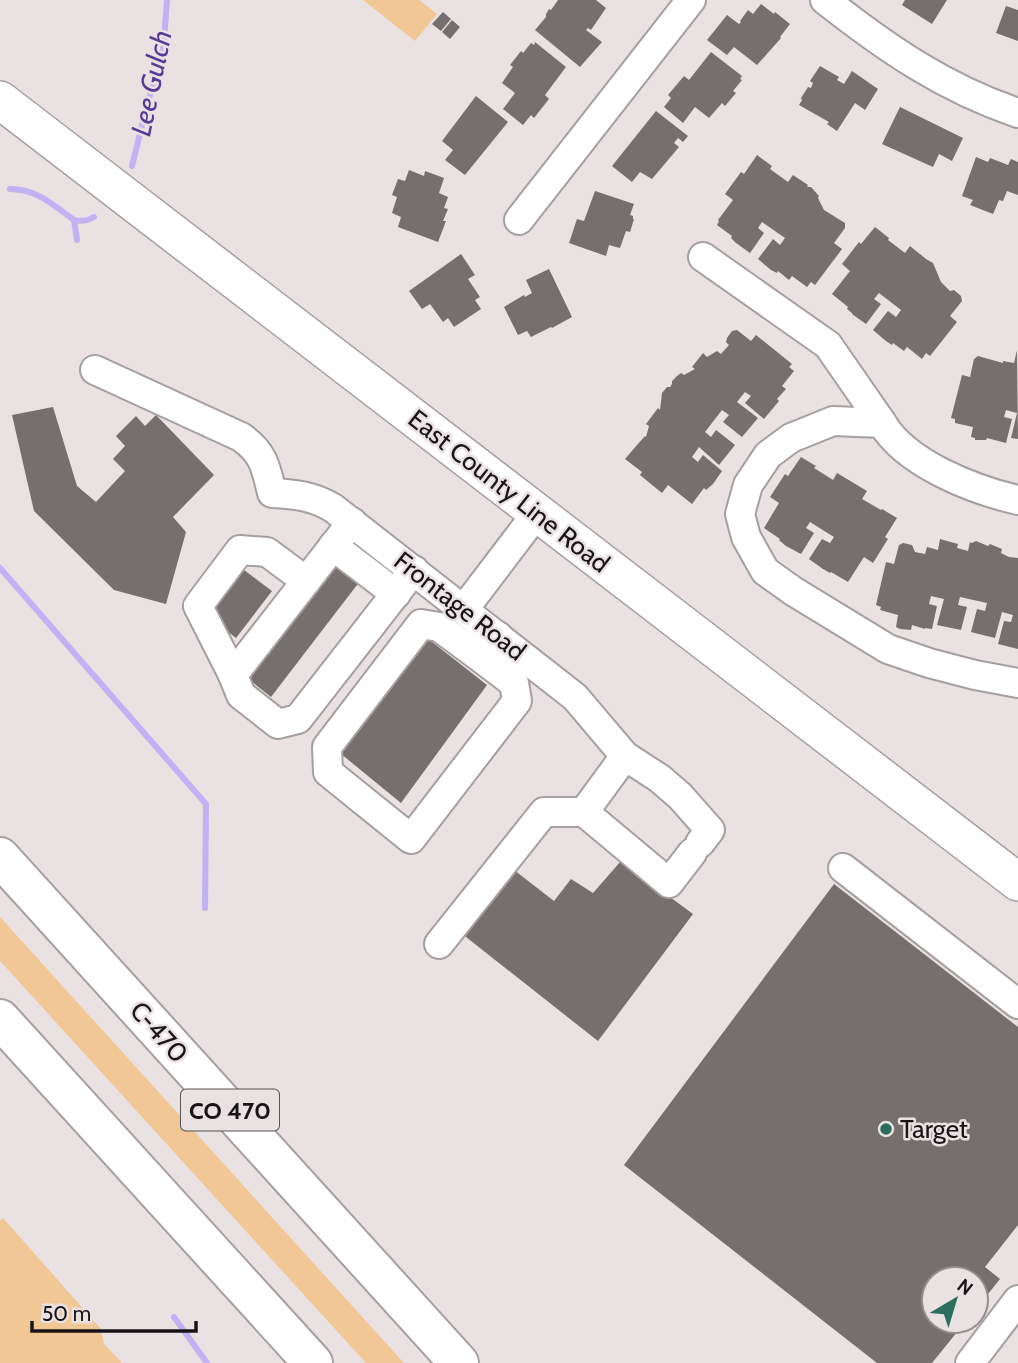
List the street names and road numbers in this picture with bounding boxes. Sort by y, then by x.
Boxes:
street label: East County Line Road [402,402,616,580]
street label: Frontage Road [388,545,532,667]
street label: C-470 [123,995,195,1069]
road number: CO 470 [181,1090,279,1130]

